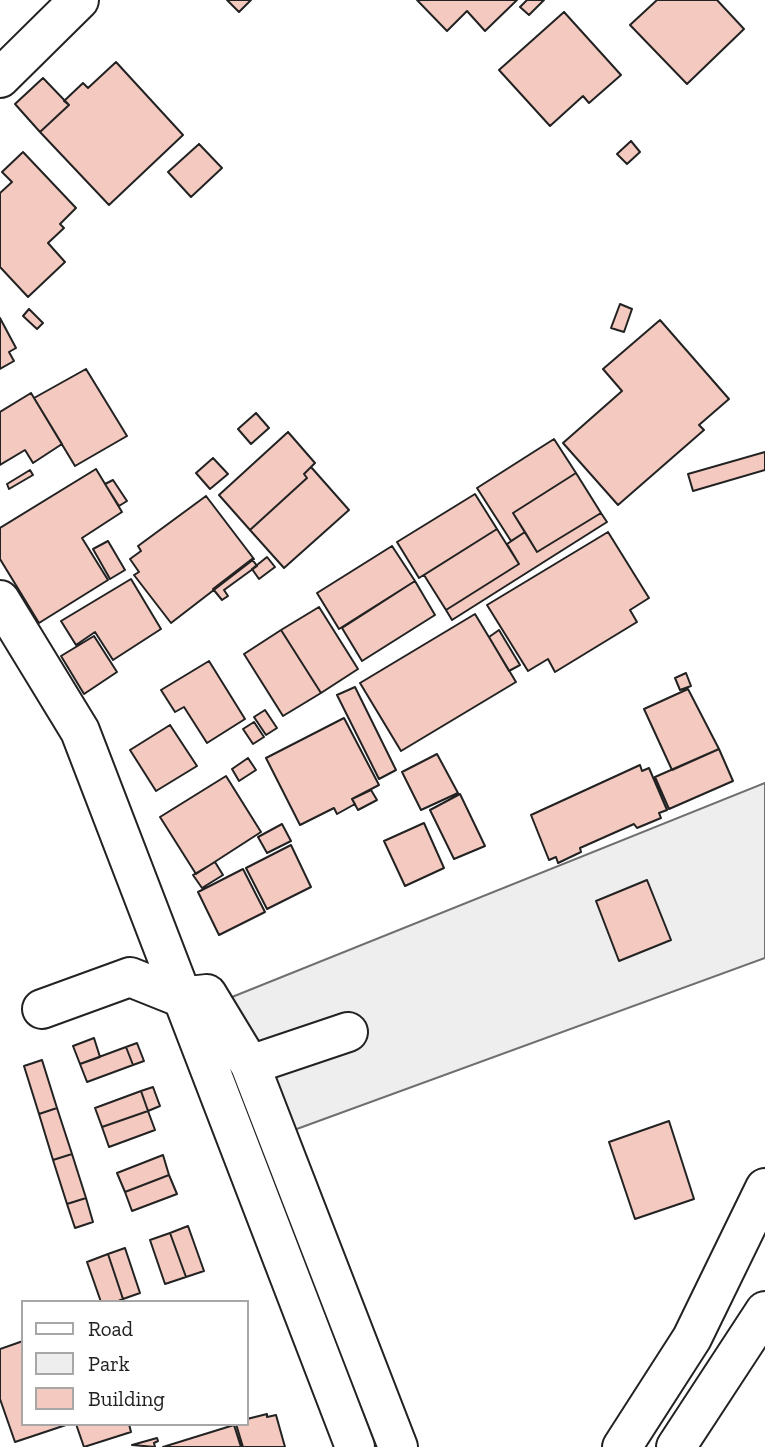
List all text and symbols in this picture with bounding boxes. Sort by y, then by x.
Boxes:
legend [21,1300,248,1426]
text: Road [88,1316,133,1341]
text: Park [88,1351,130,1376]
text: Building [88,1386,165,1411]

